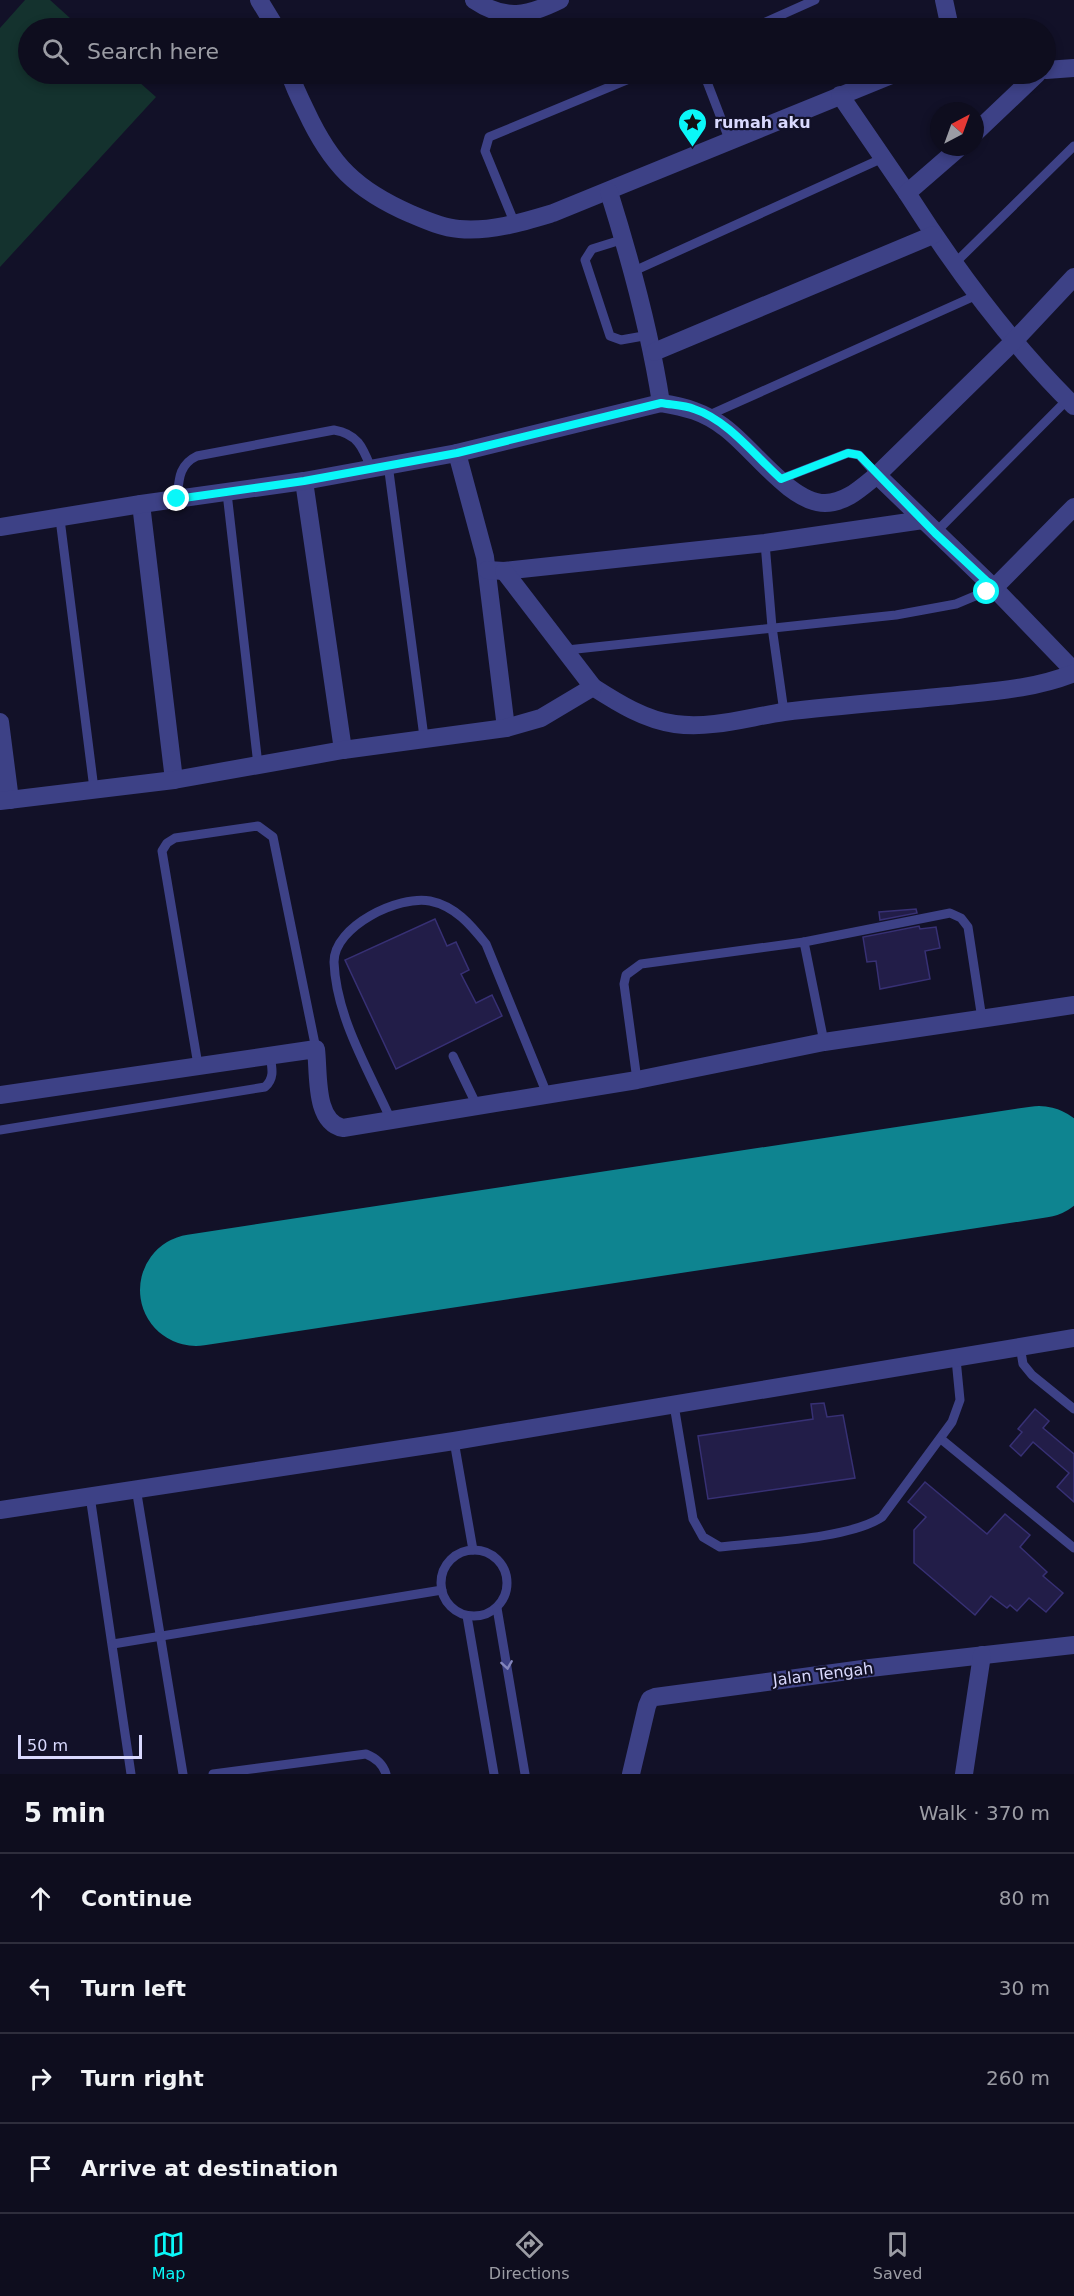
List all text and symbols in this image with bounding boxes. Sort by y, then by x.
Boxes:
search box [18,18,1056,84]
icon: search [39,35,72,68]
text: Search here [87,39,219,64]
north arrow [930,102,984,156]
place icon: rumah aku [677,106,709,148]
place label: rumah aku [714,113,811,132]
route end [163,485,189,511]
route start [973,578,999,604]
street label: Jalan Tengah [771,1658,874,1690]
one-way arrow [500,1660,513,1670]
scale bar [18,1732,142,1760]
text: 50 m [27,1736,68,1755]
text: 5 min [24,1798,106,1828]
text: Walk · 370 m [919,1801,1050,1825]
icon: ahead [24,1882,57,1915]
text: Continue [81,1886,192,1911]
text: 80 m [999,1886,1050,1910]
icon: left [24,1972,57,2005]
text: Turn left [81,1976,186,2001]
text: 30 m [999,1976,1050,2000]
icon: right [24,2062,57,2095]
text: Turn right [81,2066,204,2091]
text: 260 m [986,2066,1050,2090]
icon: arrive [24,2152,57,2185]
text: Arrive at destination [81,2156,338,2181]
tab: Map [152,2228,185,2283]
tab: Directions [489,2228,569,2283]
tab: Saved [873,2228,922,2283]

